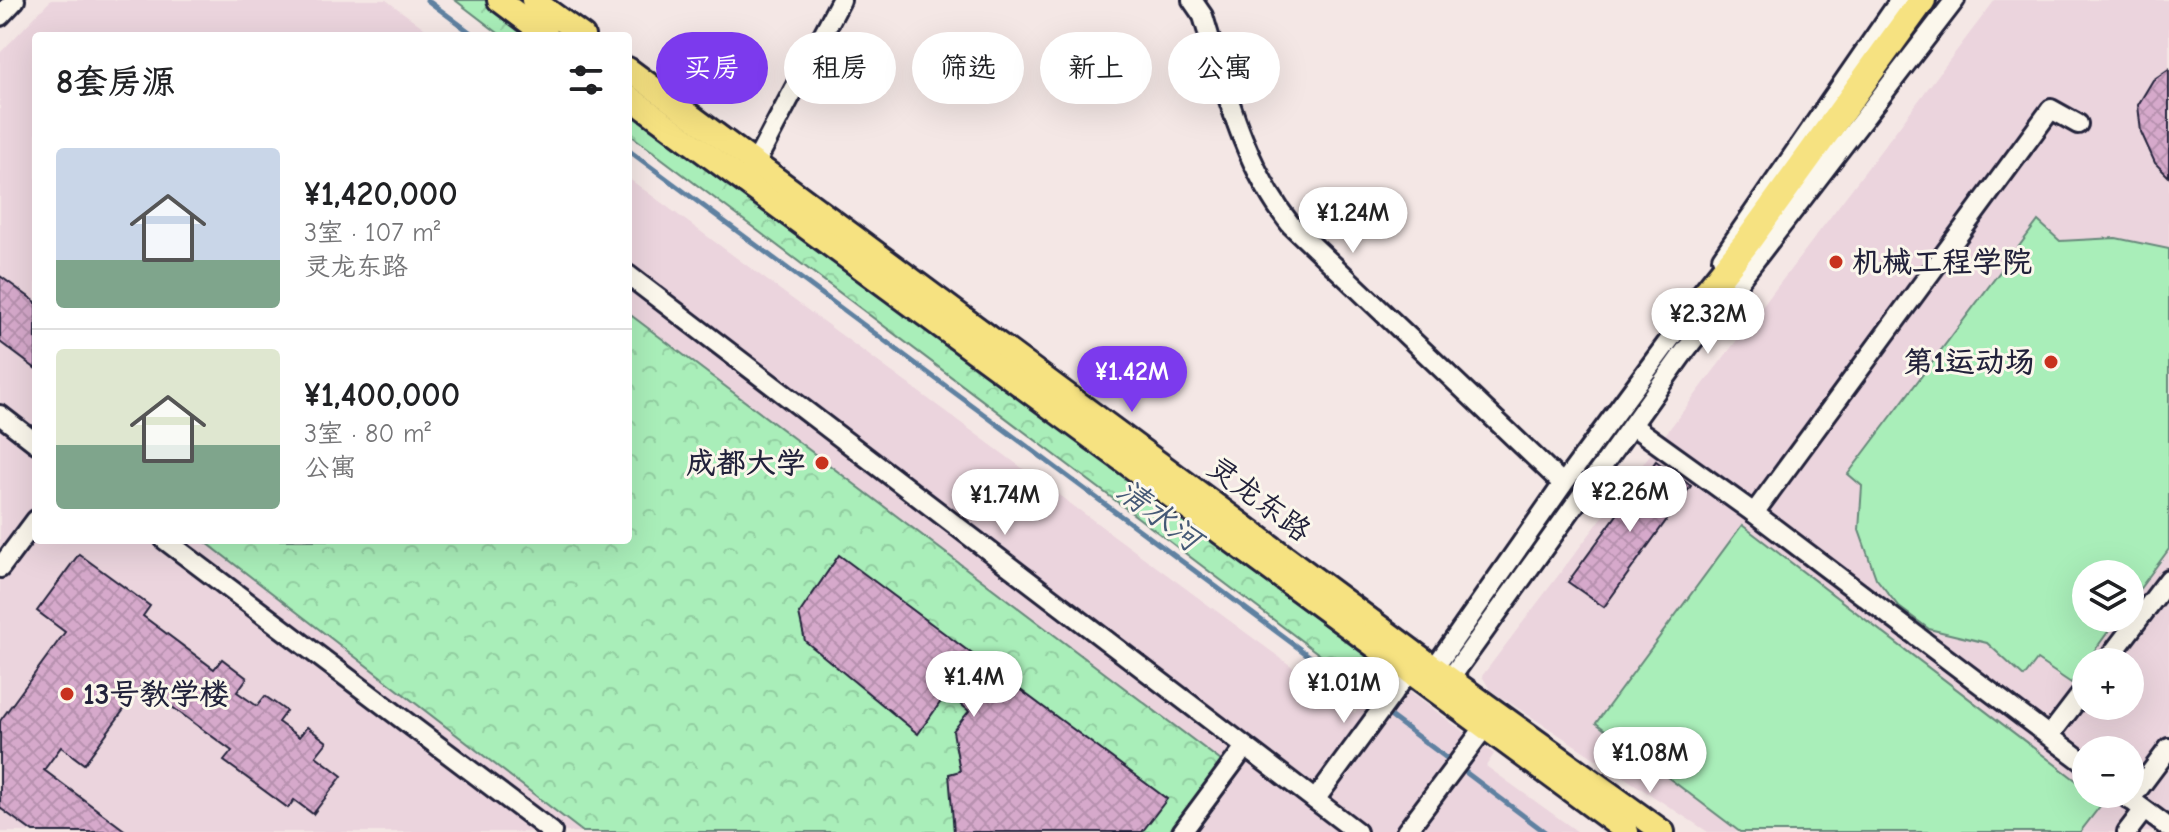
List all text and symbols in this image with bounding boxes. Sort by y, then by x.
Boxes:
chip: 买房 [656,32,768,104]
chip: 租房 [784,32,896,104]
chip: 筛选 [912,32,1024,104]
chip: 新上 [1040,32,1152,104]
chip: 公寓 [1168,32,1280,104]
icon: filters [564,58,608,102]
text: 8套房源 [56,62,175,102]
text: ¥1,420,000 [304,174,458,214]
icon: home [120,180,216,276]
pin: ¥1.24M [1288,187,1418,255]
text: ¥1.24M [1316,198,1390,228]
text: 3室 · 107 m² [304,218,440,248]
place label: 机械工程学院 [1852,245,2032,280]
text: 灵龙东路 [304,252,408,282]
marker: 机械工程学院 [1827,253,1845,271]
pin: ¥2.32M [1643,288,1773,356]
text: ¥2.32M [1669,299,1747,329]
place label: 第1运动场 [1903,345,2035,380]
pin: ¥1.42M [1067,346,1197,414]
marker: 第1运动场 [2042,353,2060,371]
text: ¥1.42M [1095,357,1169,387]
text: ¥1,400,000 [304,375,460,415]
icon: home [120,381,216,477]
text: 3室 · 80 m² [304,419,431,449]
place label: 成都大学 [686,446,806,481]
street label: 灵龙东路 [1201,449,1317,549]
text: 公寓 [304,453,356,483]
marker: 成都大学 [813,454,831,472]
pin: ¥2.26M [1565,466,1695,534]
pin: ¥1.74M [940,469,1070,537]
water label: 清水河 [1110,471,1212,562]
text: ¥2.26M [1591,477,1669,507]
text: ¥1.74M [970,480,1040,510]
map controls [2072,560,2144,808]
button: layers [2072,560,2144,632]
button: + [2072,648,2144,720]
pin: ¥1.4M [918,651,1030,719]
pin: ¥1.01M [1279,657,1409,725]
text: ¥1.4M [944,662,1004,692]
text: ¥1.01M [1307,668,1381,698]
place label: 13号教学楼 [83,677,230,712]
marker: 13号教学楼 [58,685,76,703]
pin: ¥1.08M [1585,727,1715,795]
button: − [2072,736,2144,808]
text: ¥1.08M [1612,738,1688,768]

